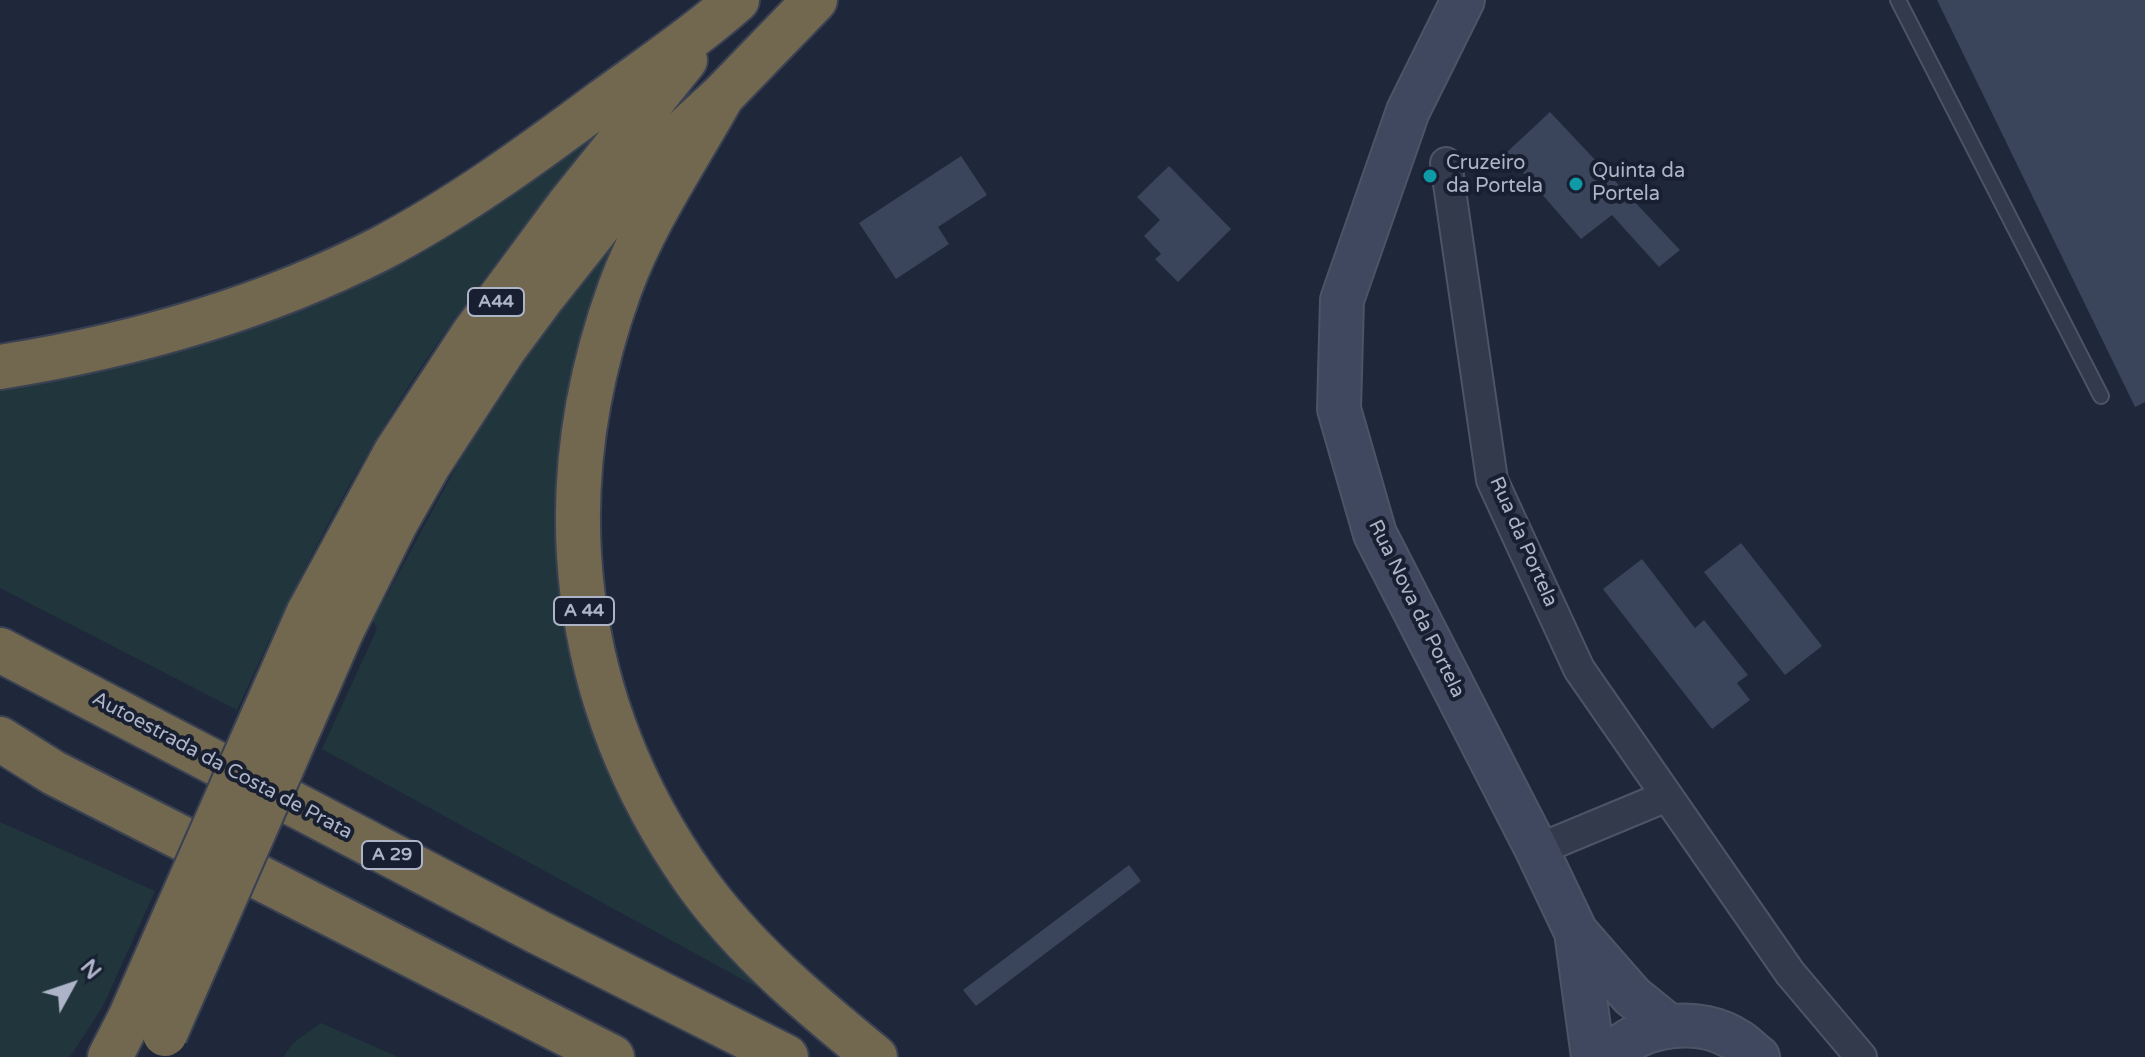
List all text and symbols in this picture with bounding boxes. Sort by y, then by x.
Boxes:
place label: Cruzeiro da Portela [1446,152,1543,199]
place label: Quinta da Portela [1592,160,1685,207]
marker: Cruzeiro da Portela [1421,167,1439,185]
marker: Quinta da Portela [1567,175,1585,193]
road number: A44 [468,288,524,316]
street label: Rua da Portela [1484,473,1562,611]
street label: Rua Nova da Portela [1363,516,1469,702]
road number: A 44 [554,597,614,625]
street label: Autoestrada da Costa de Prata [88,687,356,845]
road number: A 29 [362,841,422,869]
north arrow [32,945,112,1025]
text: N [75,954,106,985]

